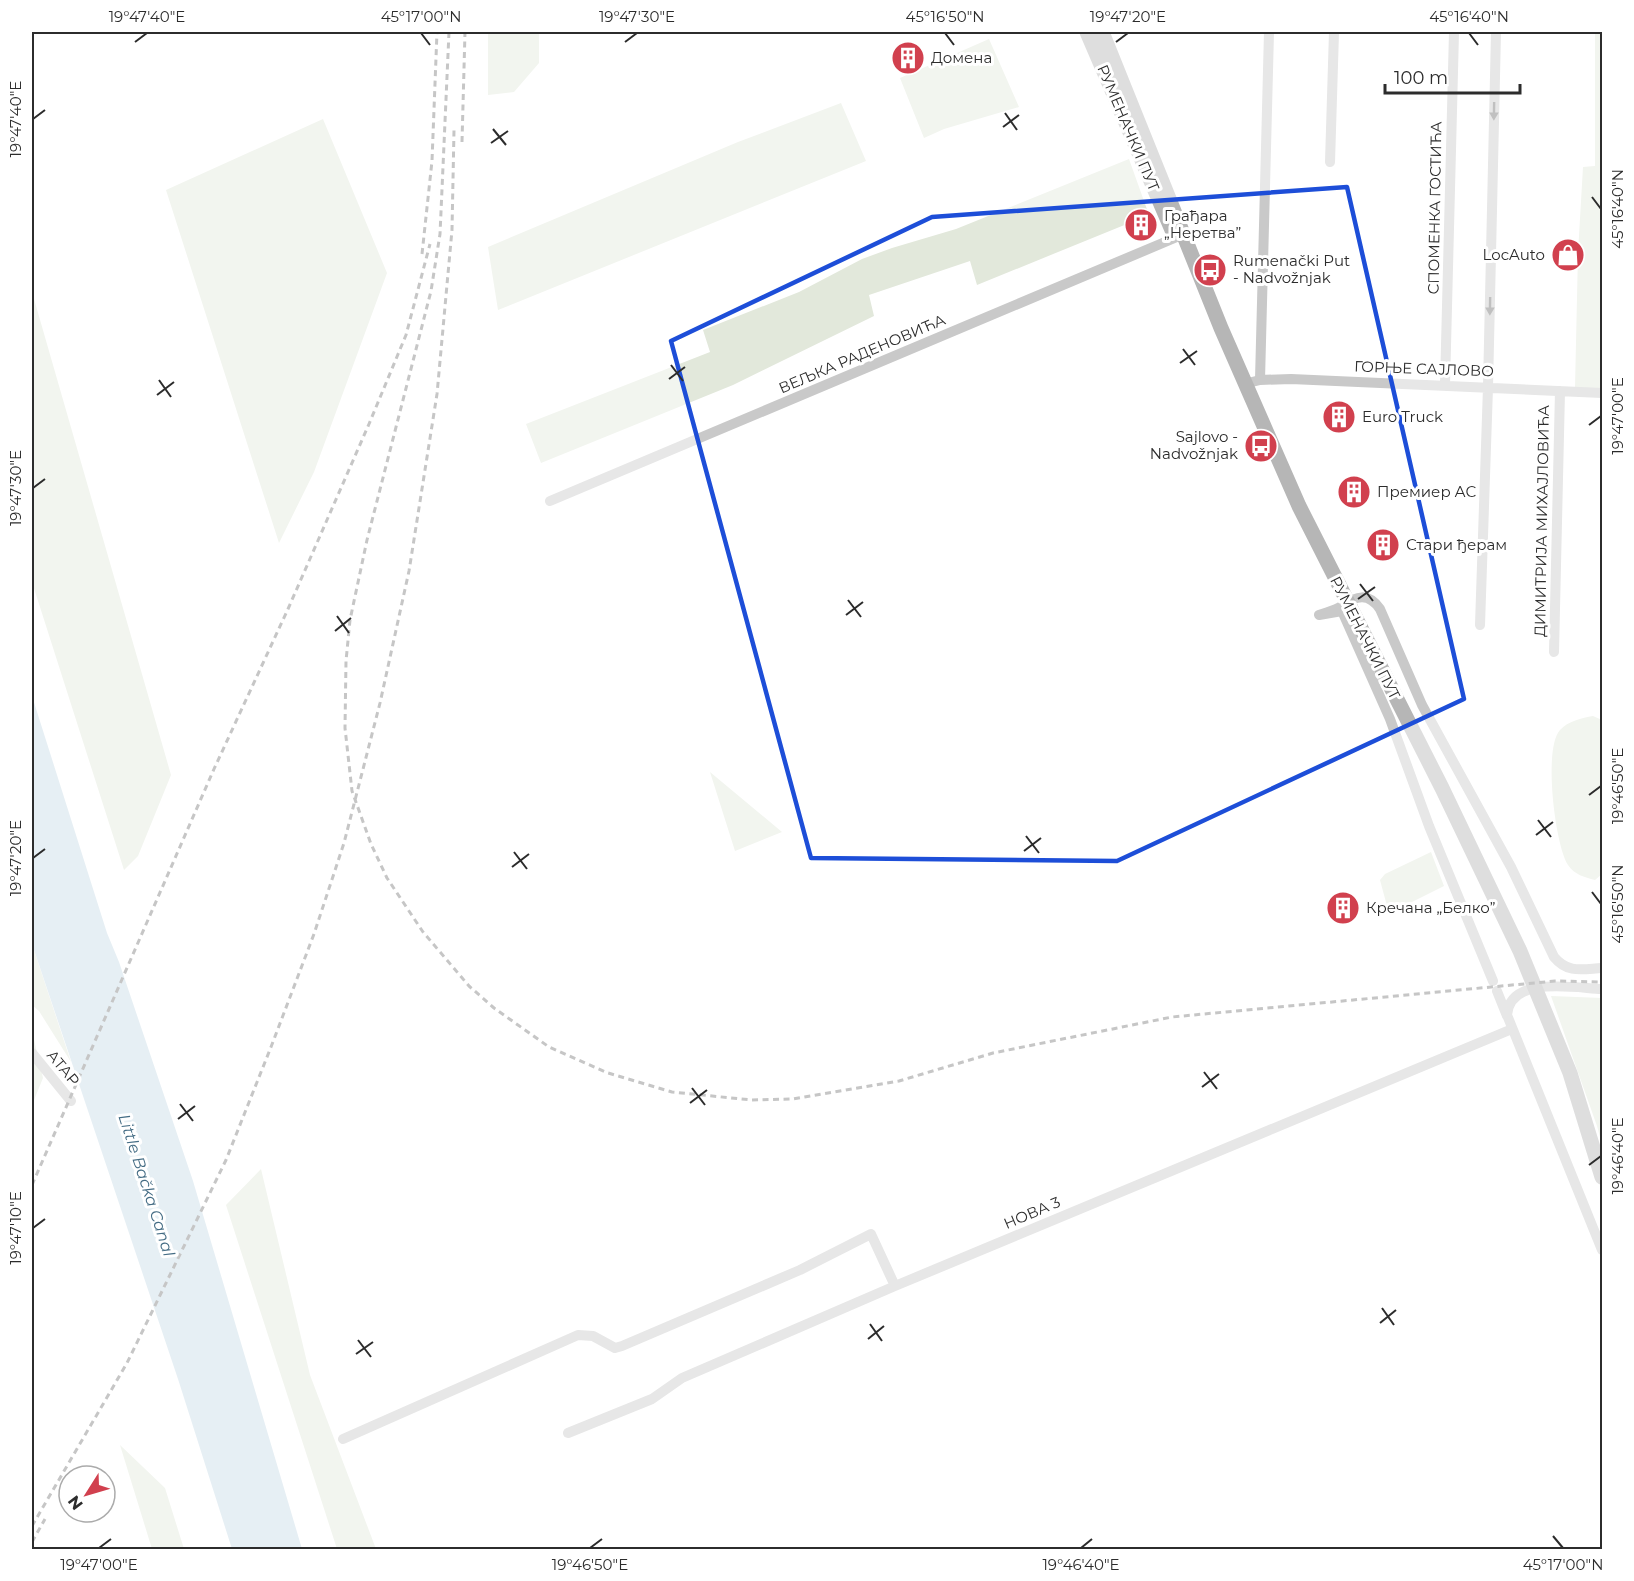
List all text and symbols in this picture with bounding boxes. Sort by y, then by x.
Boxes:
text: 19°47'40"E [109,7,185,26]
text: 45°17'00"N [381,7,461,26]
text: 19°47'30"E [599,7,675,26]
text: 45°16'50"N [906,7,984,26]
text: 19°47'20"E [1090,7,1166,26]
text: 45°16'40"N [1429,7,1509,26]
building icon: Домена [890,40,926,76]
place label: Домена [931,48,992,67]
scale bar [1385,57,1520,95]
street label: РУМЕНАЧКИ ПУТ [1093,62,1164,194]
text: 100 m [1394,67,1448,89]
text: 19°47'40"E [6,81,25,157]
one-way arrow [1489,101,1499,120]
street label: СПОМЕНКА ГОСТИЋА [1423,121,1446,295]
text: 45°16'40"N [1608,169,1627,249]
place label: Грађара „Неретва” [1164,206,1241,242]
building icon: Грађара „Неретва” [1123,207,1159,243]
shop icon: LocAuto [1550,237,1586,273]
place label: LocAuto [1483,245,1545,264]
place label: Rumenački Put - Nadvožnjak [1233,251,1350,287]
bus stop icon: Rumenački Put - Nadvožnjak [1192,252,1228,288]
one-way arrow [1485,296,1495,315]
street label: ВЕЉКА РАДЕНОВИЋА [776,310,948,397]
street label: ГОРЊЕ САЈЛОВО [1354,357,1494,380]
text: 19°47'00"E [1608,377,1627,455]
building icon: Euro Truck [1321,399,1357,435]
street label: ДИМИТРИЈА МИХАЈЛОВИЋА [1530,405,1553,637]
place label: Euro Truck [1362,407,1443,426]
place label: Sajlovo - Nadvožnjak [1150,427,1238,463]
bus stop icon: Sajlovo - Nadvožnjak [1243,428,1279,464]
text: 19°47'30"E [6,450,25,526]
building icon: Премиер АС [1336,474,1372,510]
place label: Премиер АС [1377,482,1477,501]
building icon: Стари ђерам [1365,527,1401,563]
place label: Стари ђерам [1406,535,1507,554]
street label: РУМЕНАЧКИ ПУТ [1326,573,1405,703]
text: 19°46'50"E [1608,748,1627,824]
text: 19°47'20"E [6,820,25,896]
text: 45°16'50"N [1608,865,1627,943]
building icon: Кречана „Белко” [1325,890,1361,926]
place label: Кречана „Белко” [1366,898,1495,917]
street label: АТАР [43,1046,84,1089]
water label: Little Bačka Canal [115,1112,179,1259]
text: 19°46'40"E [1608,1117,1627,1195]
text: 19°47'10"E [6,1191,25,1265]
street label: НОВА 3 [1001,1192,1063,1233]
north arrow [57,1464,117,1524]
text: N [64,1492,87,1514]
text: 19°47'00"E [60,1555,138,1574]
text: 19°46'50"E [552,1555,628,1574]
text: 19°46'40"E [1042,1555,1120,1574]
text: 45°17'00"N [1523,1555,1603,1574]

